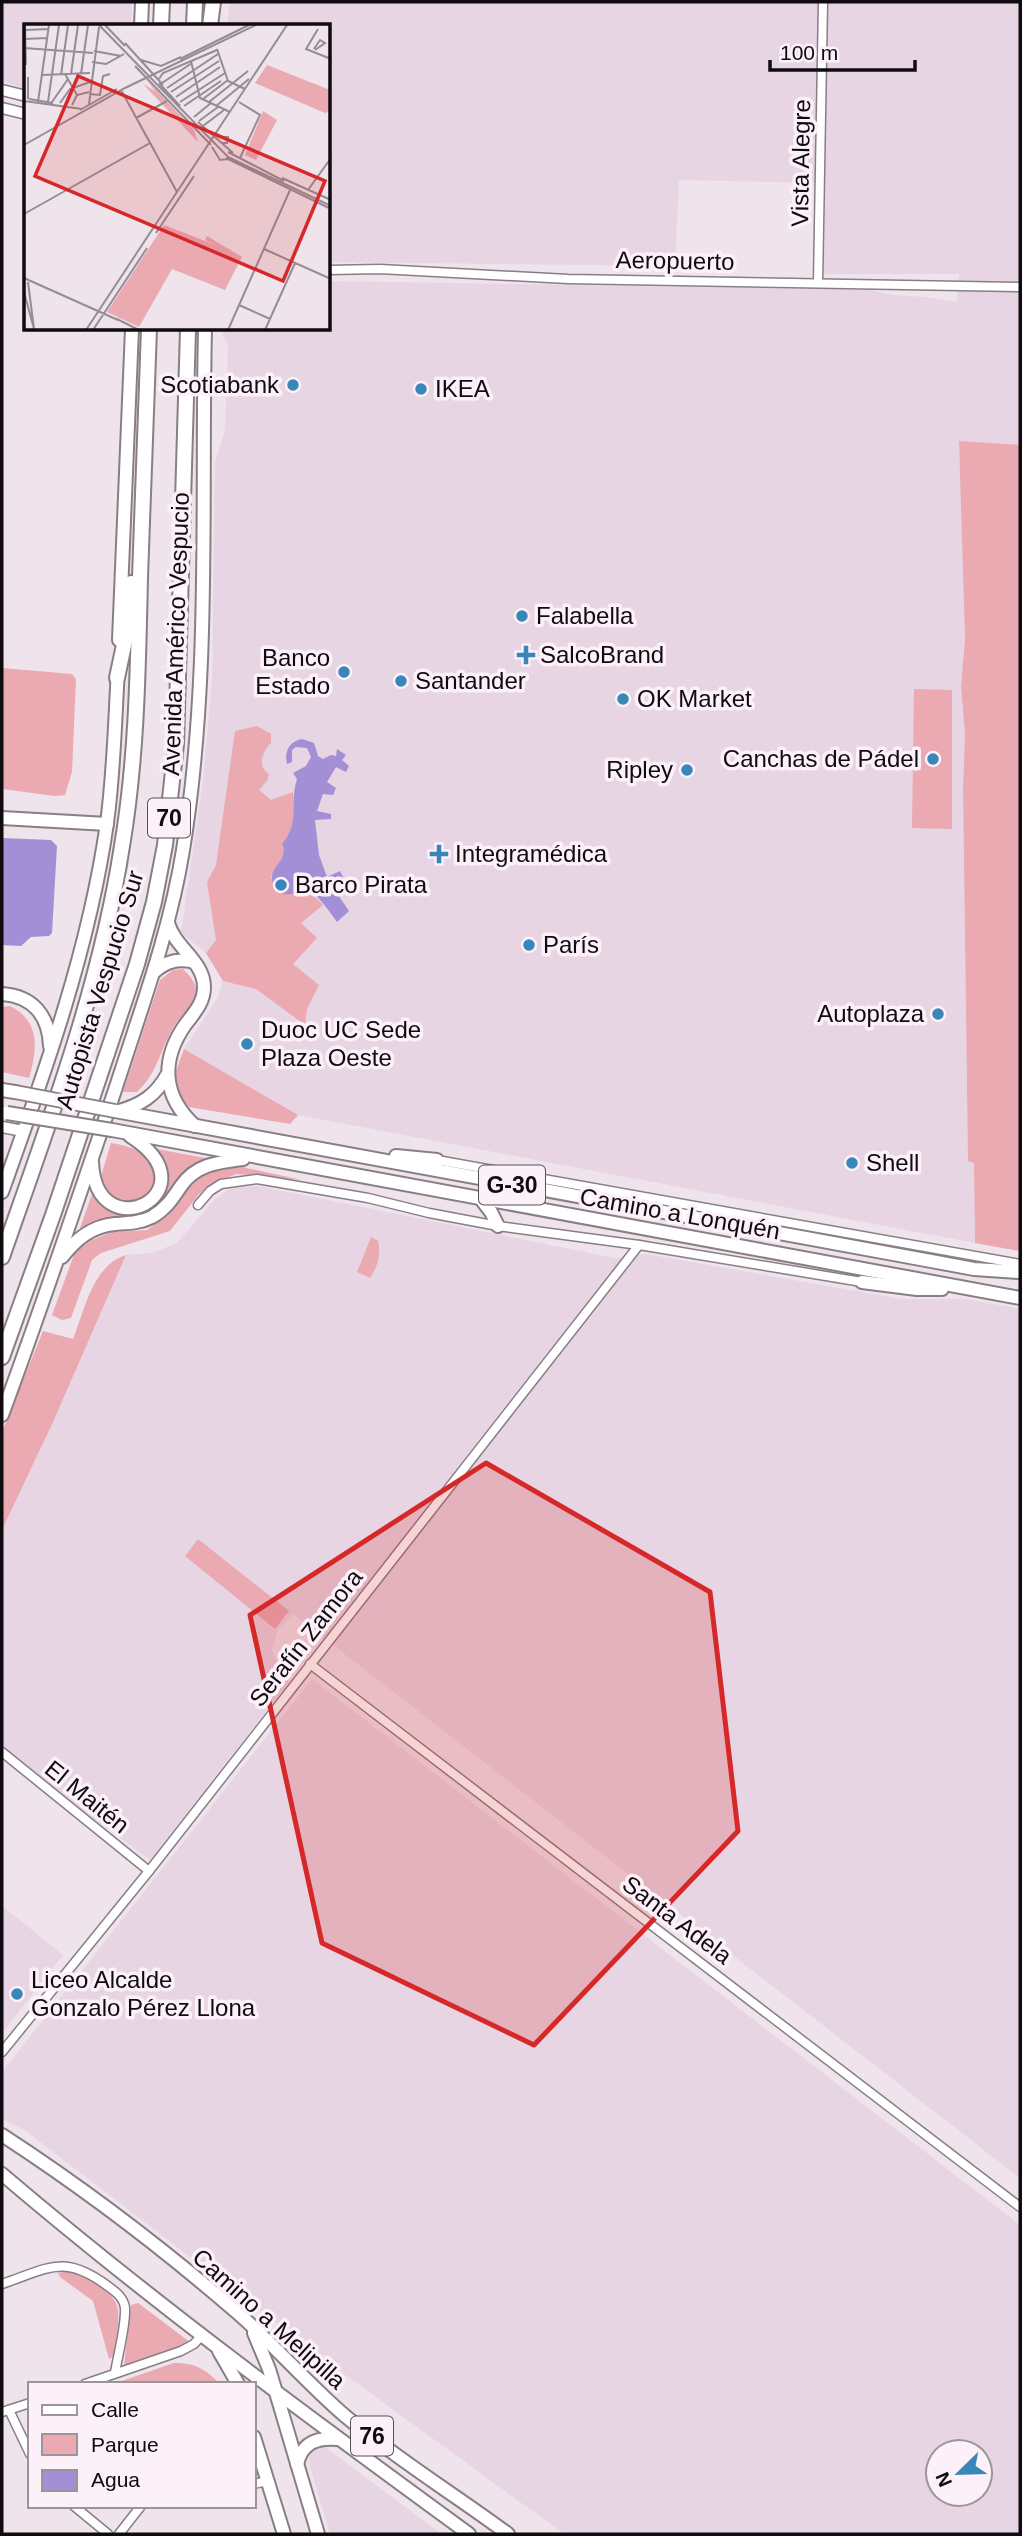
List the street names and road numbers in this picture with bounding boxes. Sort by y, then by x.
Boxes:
street label: Vista Alegre [786,99,815,227]
street label: Aeropuerto [615,246,735,275]
street label: Avenida Américo Vespucio [157,492,194,776]
road number: 70 [148,798,190,838]
street label: Autopista Vespucio Sur [50,867,149,1112]
road number: G-30 [479,1166,545,1204]
street label: Camino a Lonquén [578,1183,782,1244]
street label: Serafín Zamora [244,1563,368,1712]
street label: El Maitén [40,1755,135,1839]
street label: Santa Adela [617,1870,738,1970]
street label: Camino a Melipilla [187,2243,352,2395]
road number: 76 [351,2416,393,2456]

